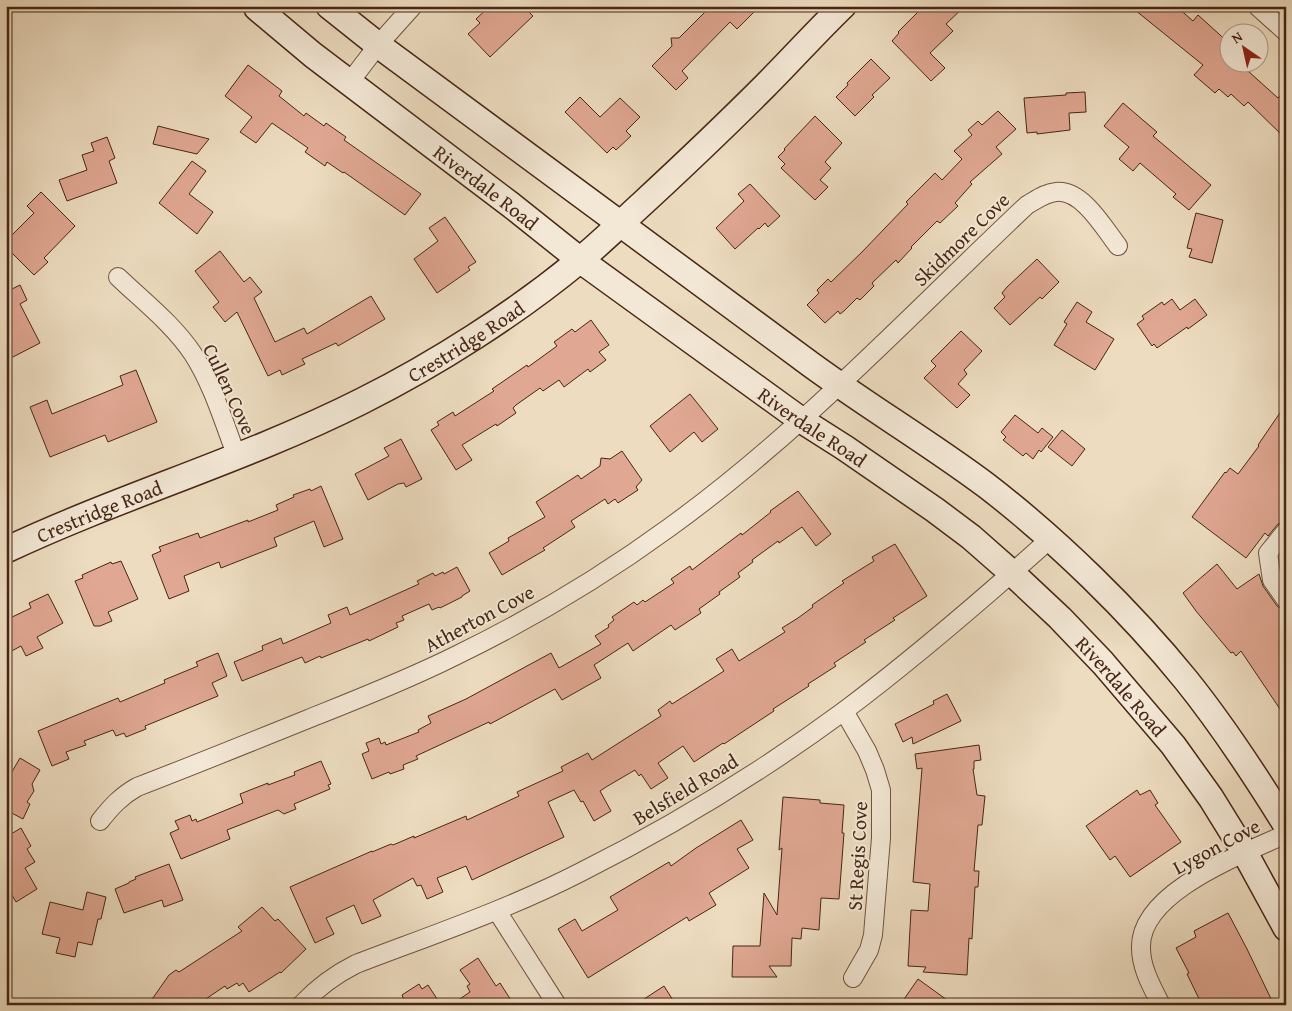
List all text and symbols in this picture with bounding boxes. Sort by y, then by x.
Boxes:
north arrow [1220,22,1270,72]
text: N [1227,26,1247,48]
street label: Riverdale Road [428,137,545,237]
street label: Skidmore Cove [906,185,1016,293]
street label: Crestridge Road [402,293,530,389]
street label: Cullen Cove [196,339,264,439]
street label: Riverdale Road [753,379,873,474]
street label: Crestridge Road [31,472,166,549]
street label: Atherton Cove [419,577,539,659]
street label: Riverdale Road [1069,629,1174,743]
street label: Belsfield Road [627,746,743,832]
street label: St Regis Cove [840,801,874,911]
street label: Lygon Cove [1167,811,1265,881]

